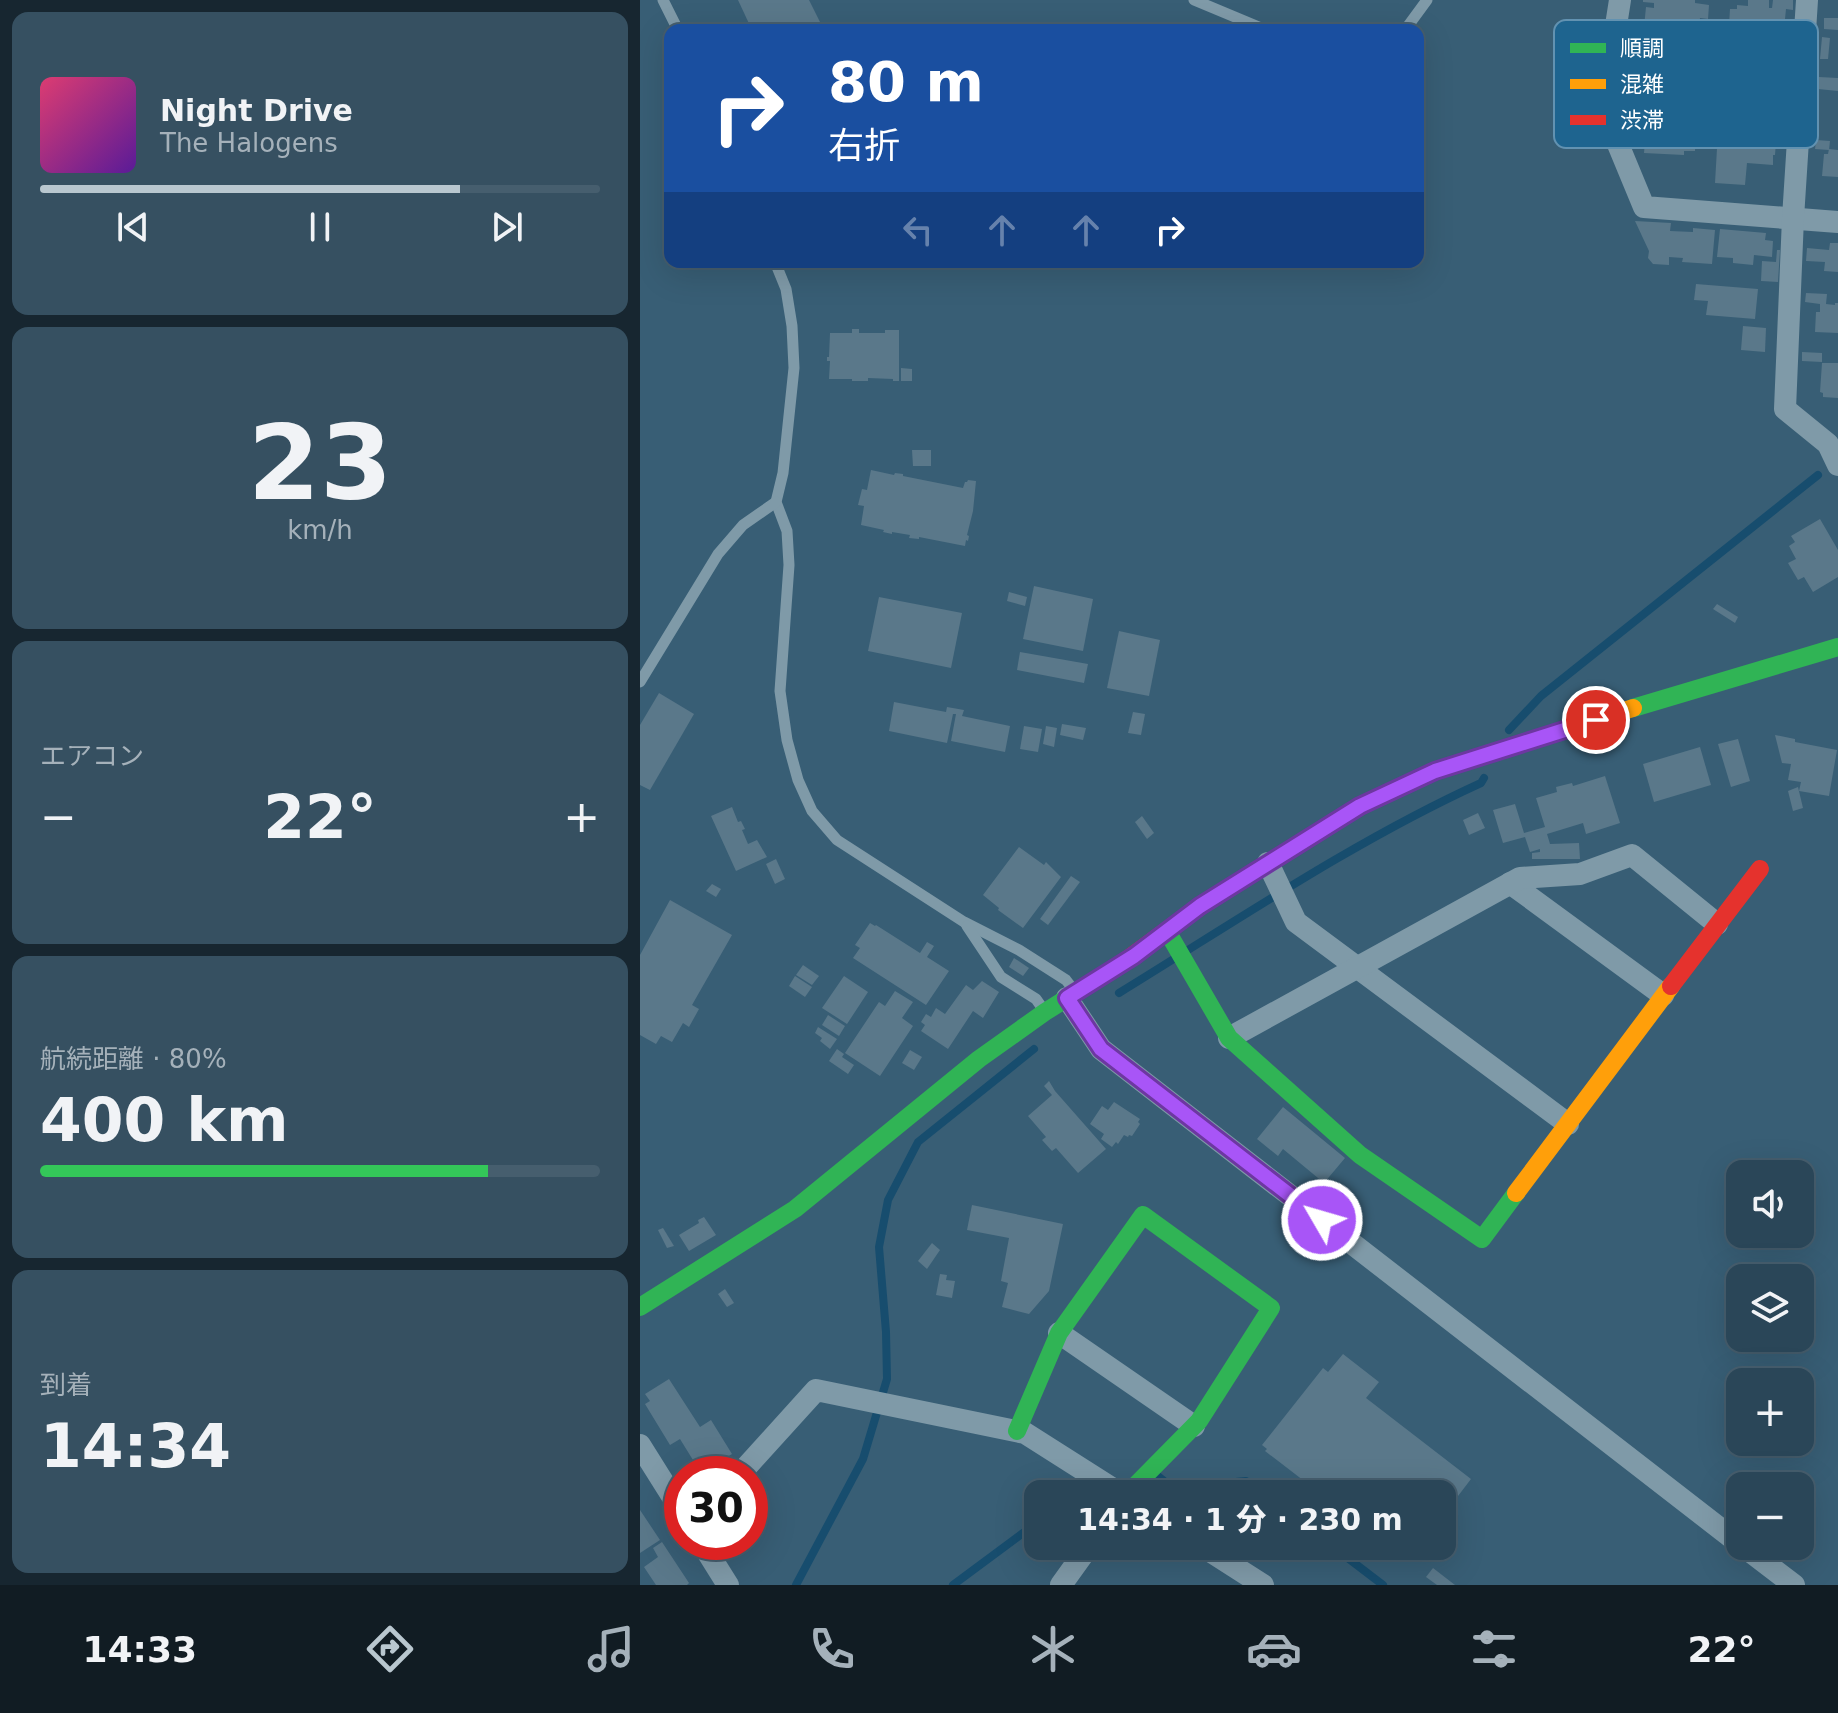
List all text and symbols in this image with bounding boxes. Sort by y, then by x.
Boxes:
legend [1554,20,1818,148]
text: 順調 [1620,36,1664,61]
text: 80 m [828,49,984,114]
icon: right [696,56,800,160]
text: 混雑 [1620,72,1664,97]
text: Night Drive [160,93,353,128]
text: 渋滞 [1620,108,1664,133]
text: 右折 [828,125,900,166]
text: The Halogens [160,128,338,158]
icon: previous [111,205,155,249]
icon: pause [298,205,342,249]
icon: next [485,205,529,249]
icon: left [896,208,940,252]
icon: ahead [980,208,1024,252]
icon: ahead [1064,208,1108,252]
icon: right [1148,208,1192,252]
text: 23 [248,402,392,524]
text: km/h [287,515,353,545]
pin [1562,686,1630,754]
icon: arrive [1574,698,1618,742]
text: エアコン [40,741,144,771]
text: 22° [263,782,377,852]
text: − [40,791,77,842]
text: + [563,791,600,842]
text: 航続距離 · 80% [40,1044,227,1074]
text: 400 km [40,1085,289,1155]
map controls [1726,1160,1814,1560]
button: sound [1726,1160,1814,1248]
position arrow [1280,1178,1364,1262]
button: layers [1726,1264,1814,1352]
button: + [1726,1368,1814,1456]
text: 到着 [40,1370,92,1400]
text: 14:34 [40,1411,231,1481]
speed limit sign: 30 [664,1456,768,1560]
button: − [1726,1472,1814,1560]
text: 14:34 · 1 分 · 230 m [1077,1502,1403,1537]
icon: directions [362,1621,418,1677]
icon: music [583,1621,639,1677]
icon: phone [804,1621,860,1677]
icon: climate [1025,1621,1081,1677]
icon: car [1246,1621,1302,1677]
icon: filters [1466,1621,1522,1677]
text: 14:33 [82,1629,197,1670]
text: 22° [1687,1629,1756,1670]

